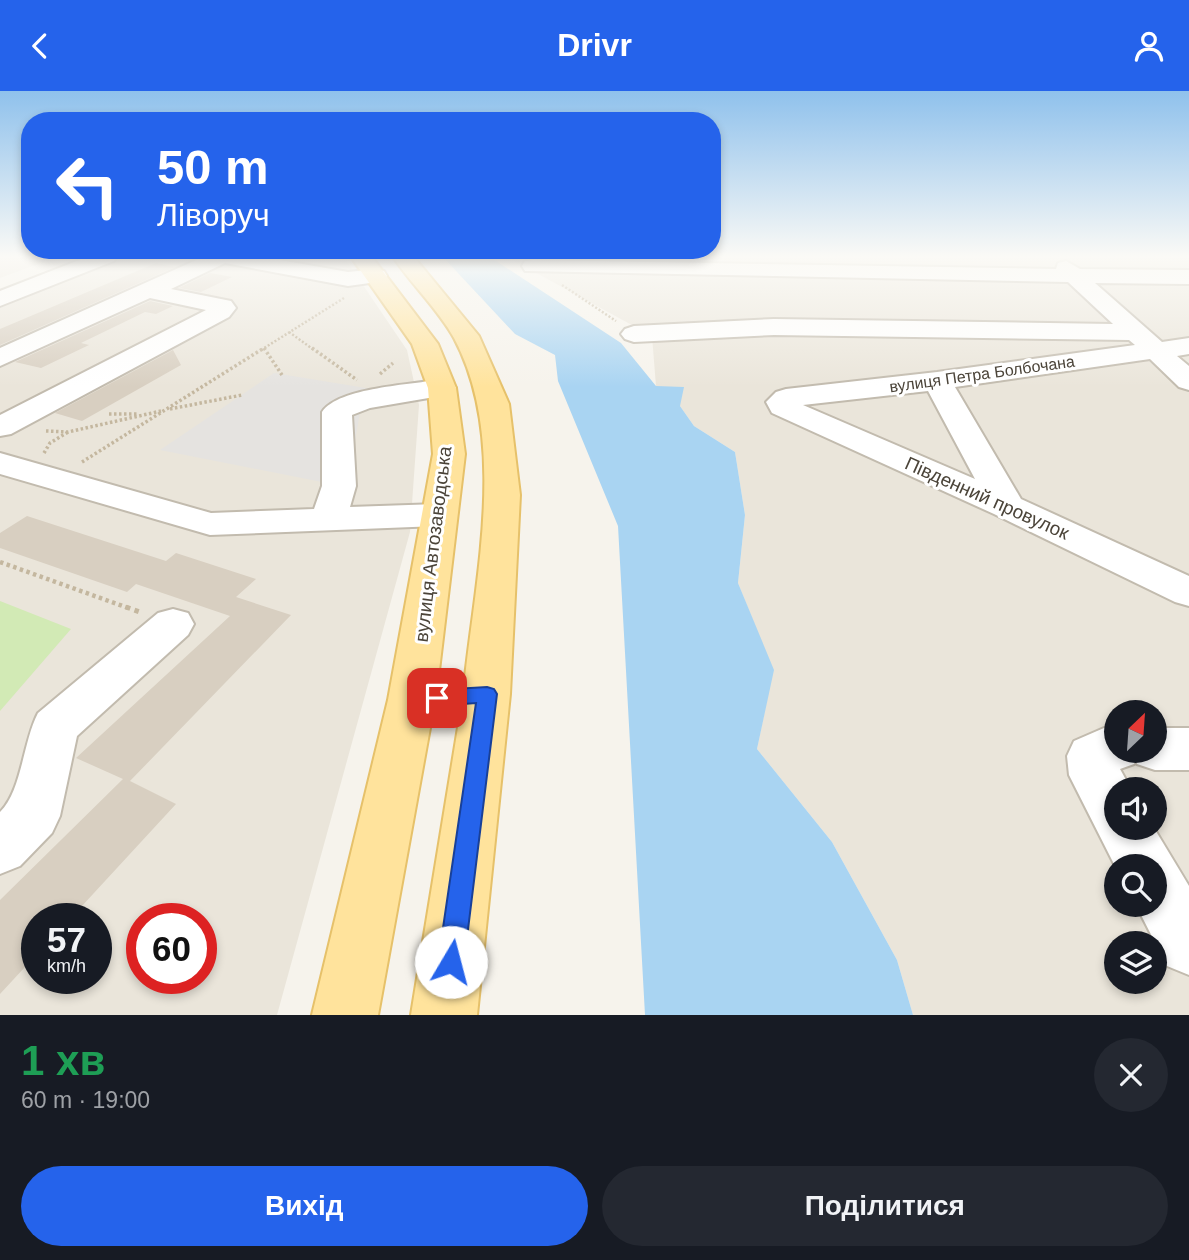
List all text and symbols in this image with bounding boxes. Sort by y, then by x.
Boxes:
icon: back [21,27,59,65]
text: Drivr [557,27,632,63]
icon: person [1130,27,1168,65]
icon: left [42,140,133,231]
text: 50 m [157,140,269,194]
text: Ліворуч [157,197,270,233]
street label: вулиця Петра Болбочана [888,353,1076,395]
street label: вулиця Автозаводська [411,444,455,643]
street label: Південний провулок [902,452,1073,544]
pin [407,668,467,728]
icon: arrive [418,679,456,717]
north arrow [1104,700,1167,763]
map controls [1104,700,1167,994]
button: sound [1104,777,1167,840]
button: search [1104,854,1167,917]
speed limit sign: 60 [126,903,217,994]
text: 57 [47,920,86,959]
position arrow [414,925,488,999]
button: layers [1104,931,1167,994]
text: km/h [47,956,86,976]
text: 1 хв [21,1037,105,1084]
button: close [1094,1038,1168,1112]
text: 60 m · 19:00 [21,1087,150,1113]
button: Вихід [21,1166,588,1246]
button: Поділитися [602,1166,1168,1246]

